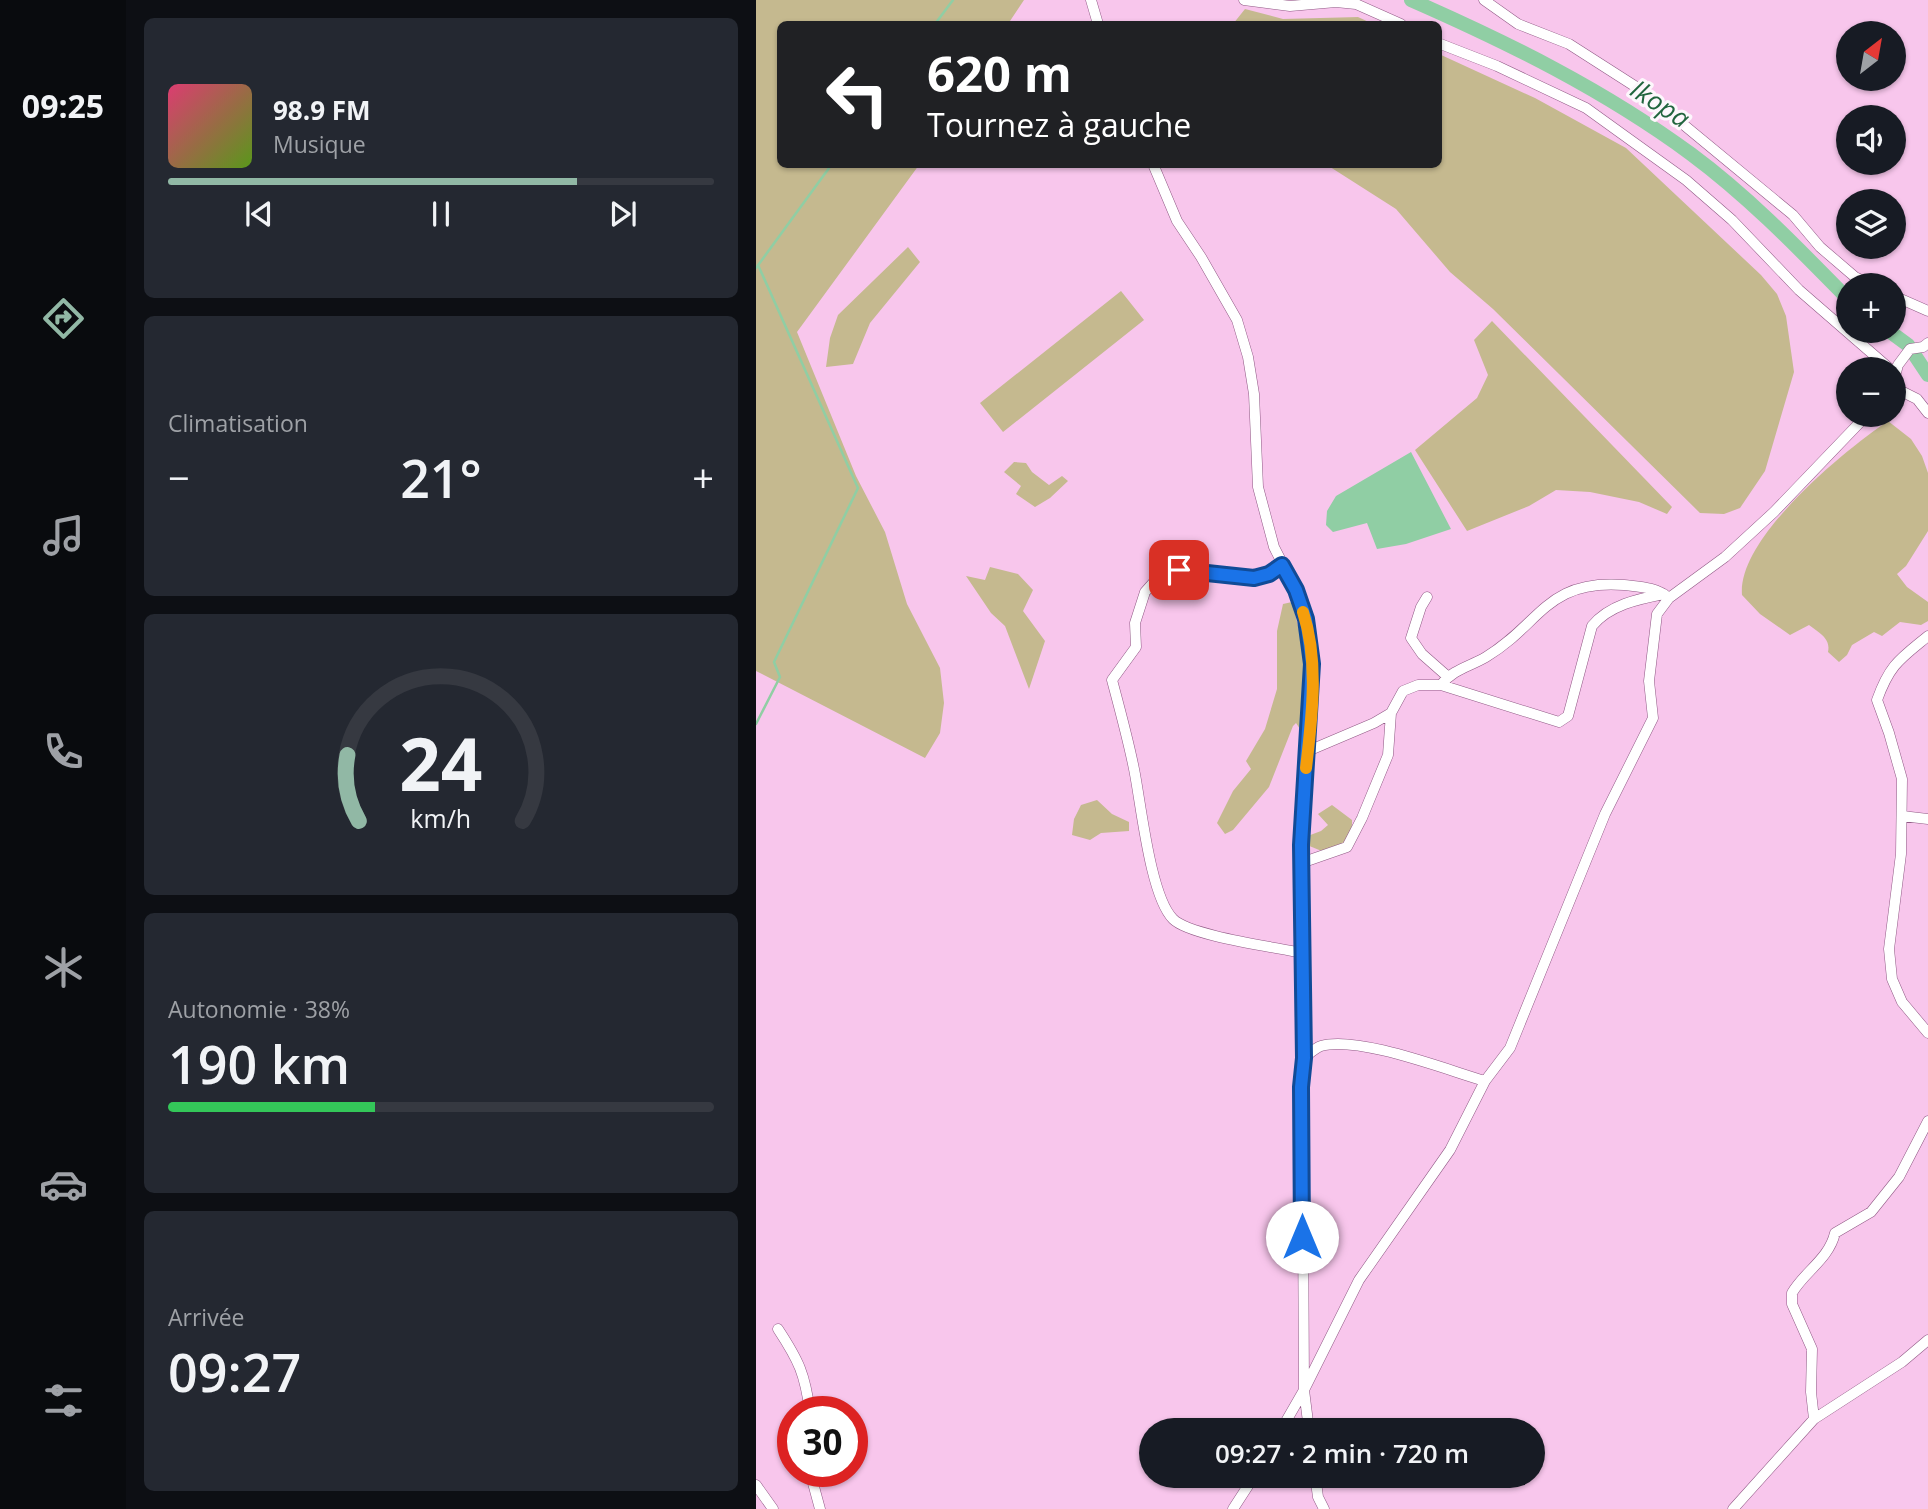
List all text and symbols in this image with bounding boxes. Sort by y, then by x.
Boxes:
north arrow [1836,21,1906,91]
map controls [1836,21,1906,427]
text: 620 m [927,40,1072,106]
icon: left [812,49,903,140]
water label: Ikopa [1624,71,1697,136]
text: 09:25 [22,84,104,127]
text: 98.9 FM [273,92,371,128]
text: Tournez à gauche [927,103,1191,146]
button: sound [1836,105,1906,175]
text: Musique [273,128,366,160]
button: layers [1836,189,1906,259]
icon: previous [240,195,278,233]
icon: pause [422,195,460,233]
icon: next [604,195,642,233]
button: + [1836,273,1906,343]
icon: directions [39,294,88,343]
button: − [1836,357,1906,427]
text: Climatisation [168,407,308,439]
text: 21° [400,442,482,513]
text: − [168,451,190,503]
text: + [692,451,714,503]
icon: music [39,511,88,560]
pin [1149,540,1209,600]
icon: arrive [1160,551,1198,589]
text: 24 [399,713,483,812]
icon: phone [39,727,88,776]
text: km/h [411,800,471,834]
icon: climate [39,943,88,992]
text: Autonomie · 38% [168,993,350,1025]
text: 190 km [168,1028,350,1099]
icon: car [39,1160,88,1209]
position arrow [1265,1200,1339,1274]
text: Arrivée [168,1301,244,1333]
text: 09:27 [168,1336,301,1407]
icon: filters [39,1376,88,1425]
speed limit sign: 30 [777,1396,868,1487]
text: 09:27 · 2 min · 720 m [1215,1435,1469,1471]

